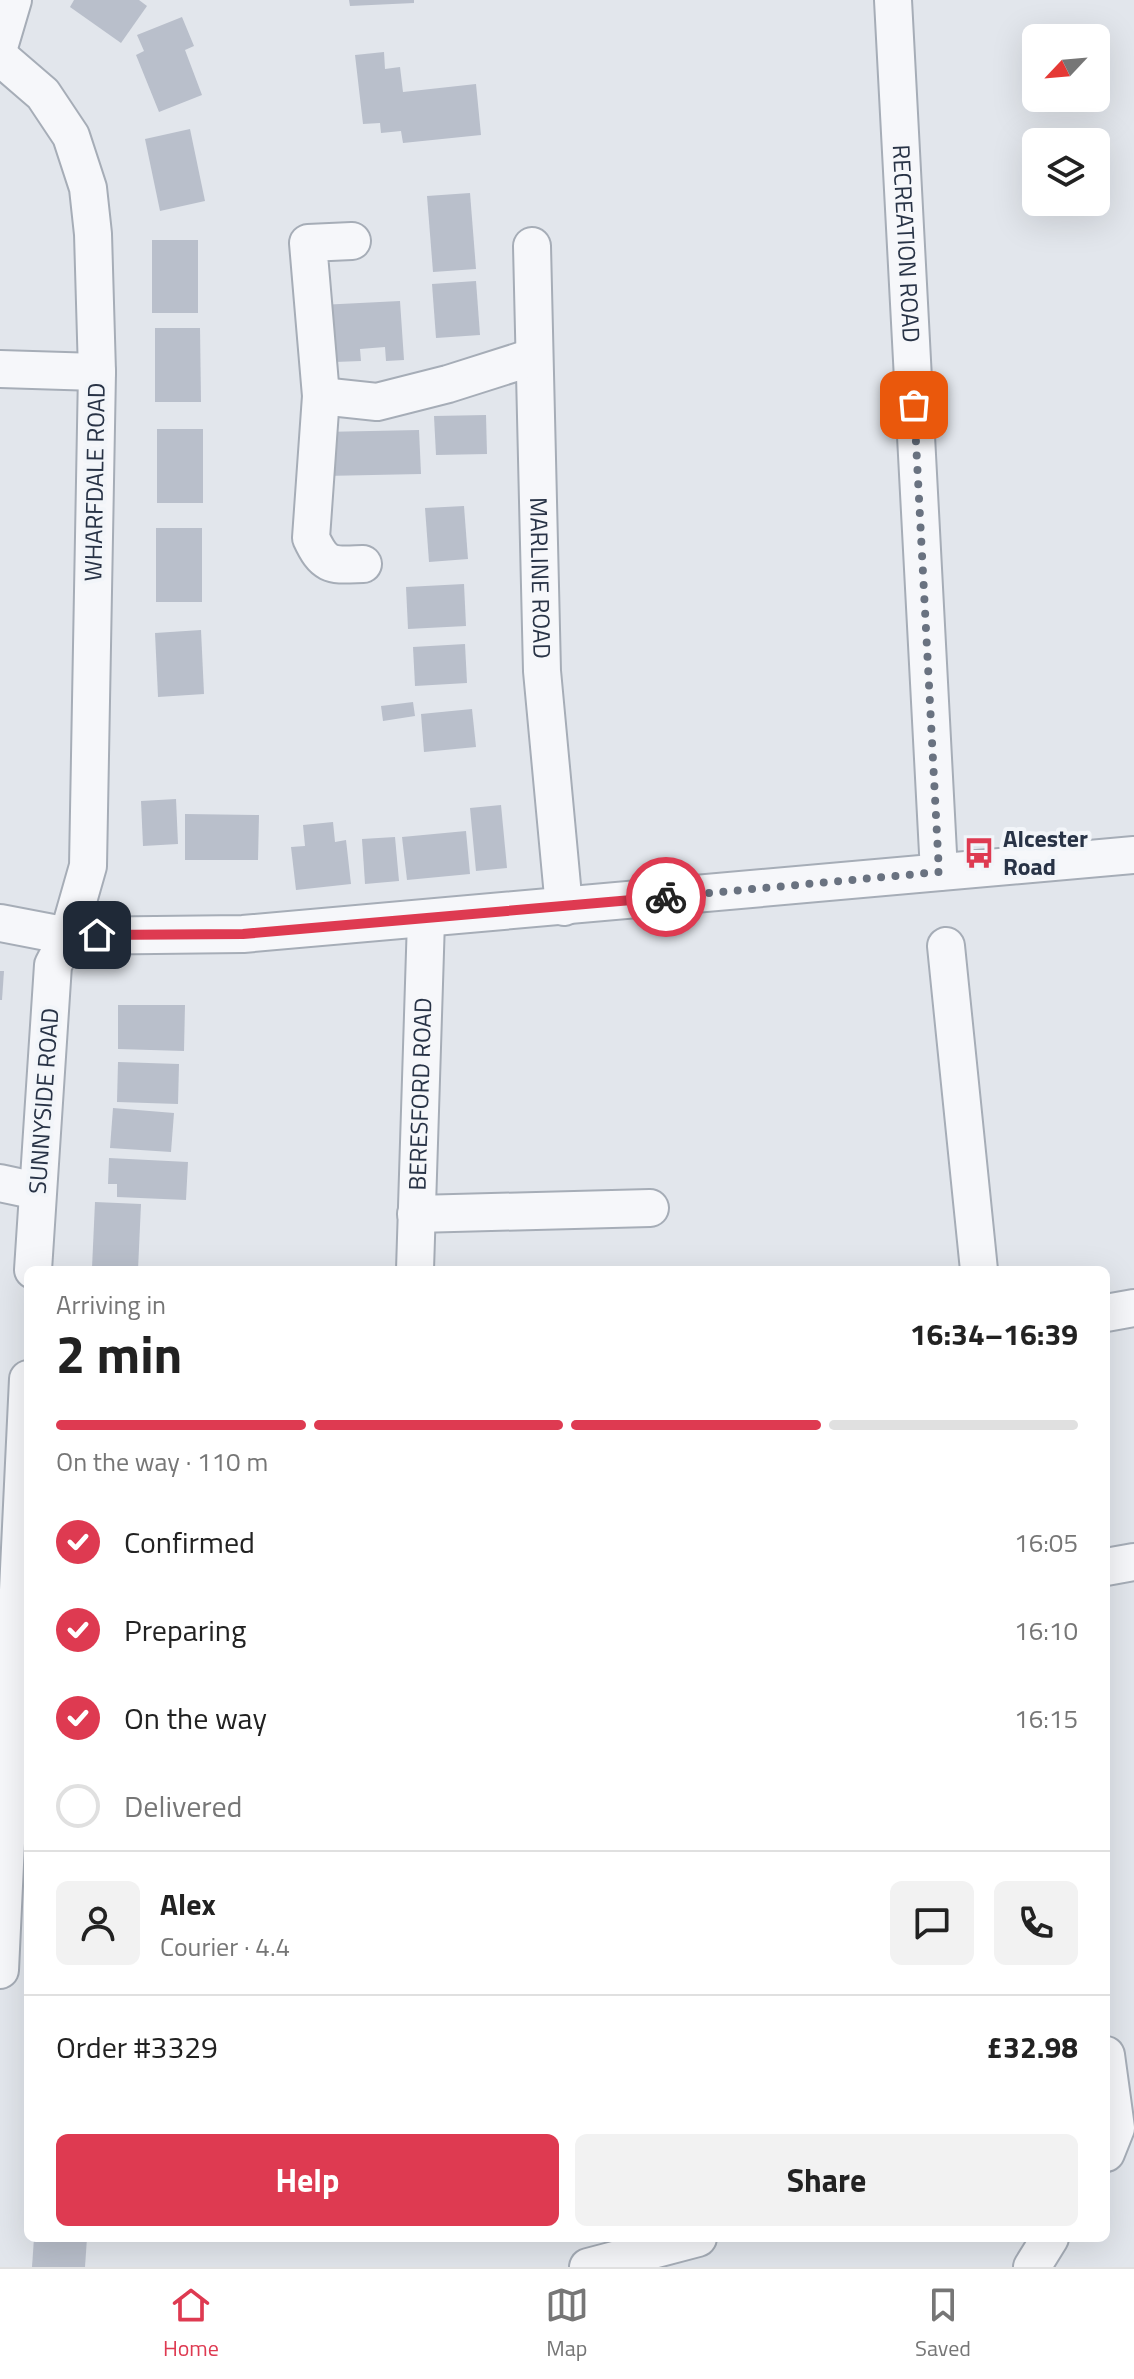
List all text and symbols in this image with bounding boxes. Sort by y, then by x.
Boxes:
north arrow [1022,24,1110,112]
map controls [1022,24,1110,216]
button: layers [1022,128,1110,216]
street label: RECREATION ROAD [884,144,930,344]
pin [880,371,948,439]
street label: WHARFDALE ROAD [74,382,114,582]
icon: bag [892,383,936,427]
street label: MARLINE ROAD [521,497,561,659]
place label: Alcester Road [1003,820,1088,884]
bus stop icon: Alcester Road [962,836,996,870]
courier [626,857,706,937]
icon: bike [644,875,688,919]
pin [63,901,131,969]
icon: home [75,913,119,957]
street label: BERESFORD ROAD [399,997,441,1191]
street label: SUNNYSIDE ROAD [19,1007,67,1195]
text: Arriving in [56,1285,166,1324]
text: 16:34–16:39 [910,1311,1078,1357]
text: 2 min [56,1314,182,1393]
text: On the way · 110 m [56,1442,268,1481]
text: Confirmed [124,1519,255,1565]
icon: check [56,1520,100,1564]
text: 16:05 [1014,1523,1078,1562]
text: Preparing [124,1607,246,1653]
icon: check [56,1608,100,1652]
text: 16:10 [1014,1611,1078,1650]
text: On the way [124,1695,267,1741]
icon: check [56,1696,100,1740]
text: 16:15 [1014,1699,1078,1738]
text: Delivered [124,1783,242,1829]
button: person [56,1881,140,1965]
text: Alex [160,1881,216,1927]
button: chat [890,1881,974,1965]
button: phone [994,1881,1078,1965]
text: Courier · 4.4 [160,1927,290,1966]
text: Order #3329 [56,2024,218,2070]
text: £32.98 [986,2024,1078,2070]
button: Help [56,2134,559,2226]
button: Share [575,2134,1078,2226]
tab: Home [163,2283,219,2365]
tab: Map [545,2283,589,2365]
tab: Saved [915,2283,971,2365]

